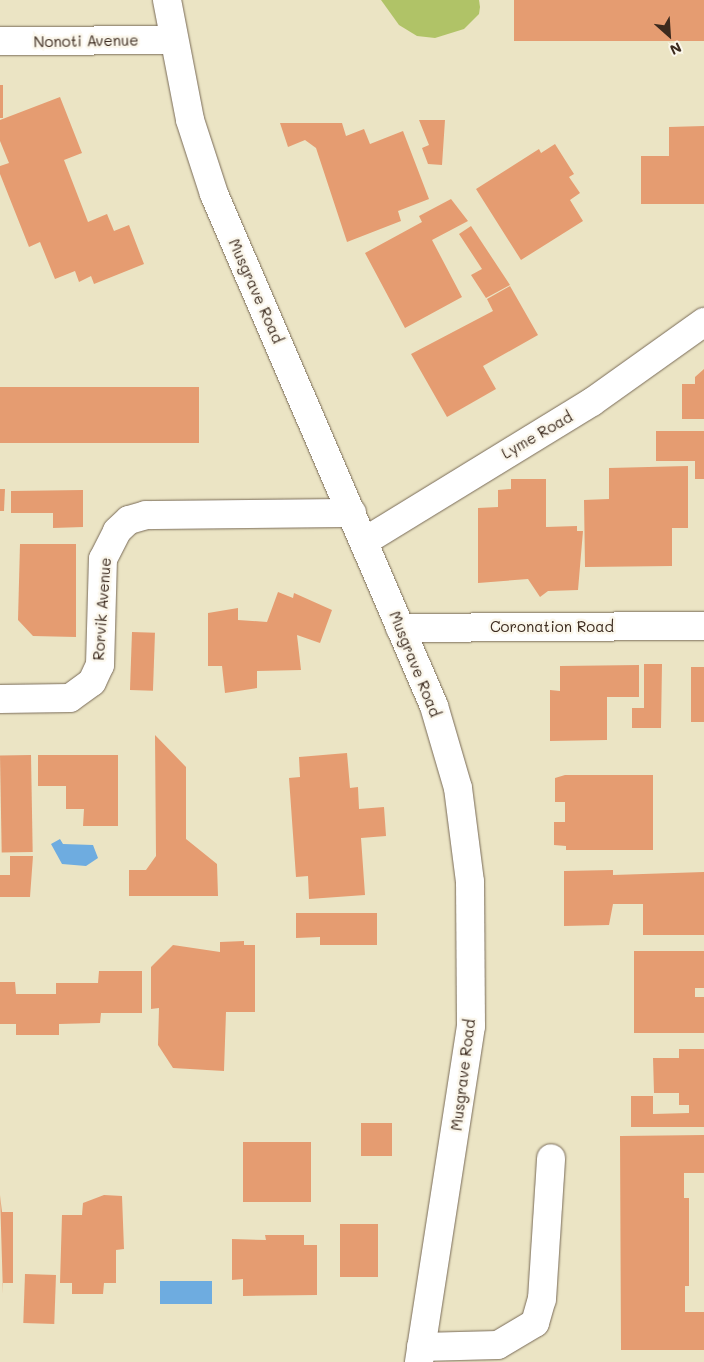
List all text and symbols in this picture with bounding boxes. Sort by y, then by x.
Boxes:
north arrow [644,10,694,60]
street label: Nonoti Avenue [33,31,139,51]
text: N [667,38,685,60]
street label: Musgrave Road [225,236,287,346]
street label: Lyme Road [498,407,576,463]
street label: Rorvik Avenue [89,557,115,661]
street label: Musgrave Road [386,609,444,719]
street label: Coronation Road [490,618,614,636]
street label: Musgrave Road [447,1018,479,1132]

